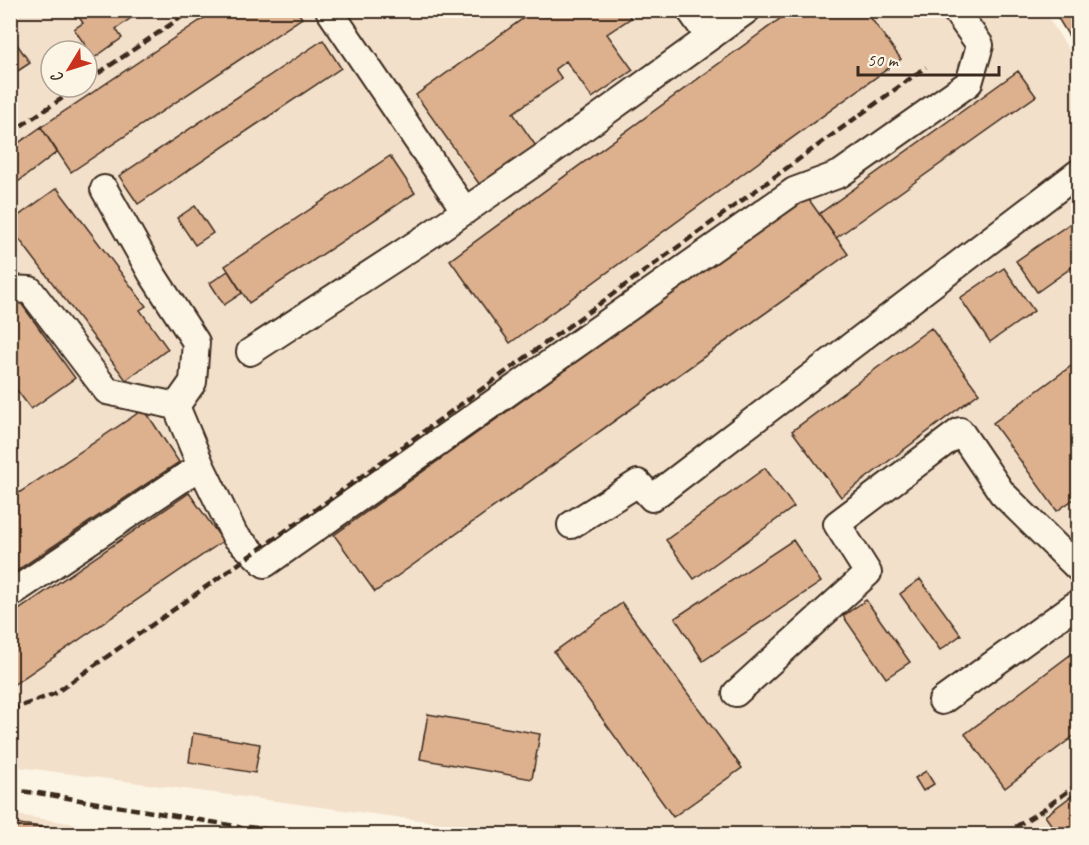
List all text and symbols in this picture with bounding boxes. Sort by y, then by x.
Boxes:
north arrow [39,39,99,99]
scale bar [858,39,999,77]
text: 50 m [867,49,900,71]
text: С [46,67,68,87]

